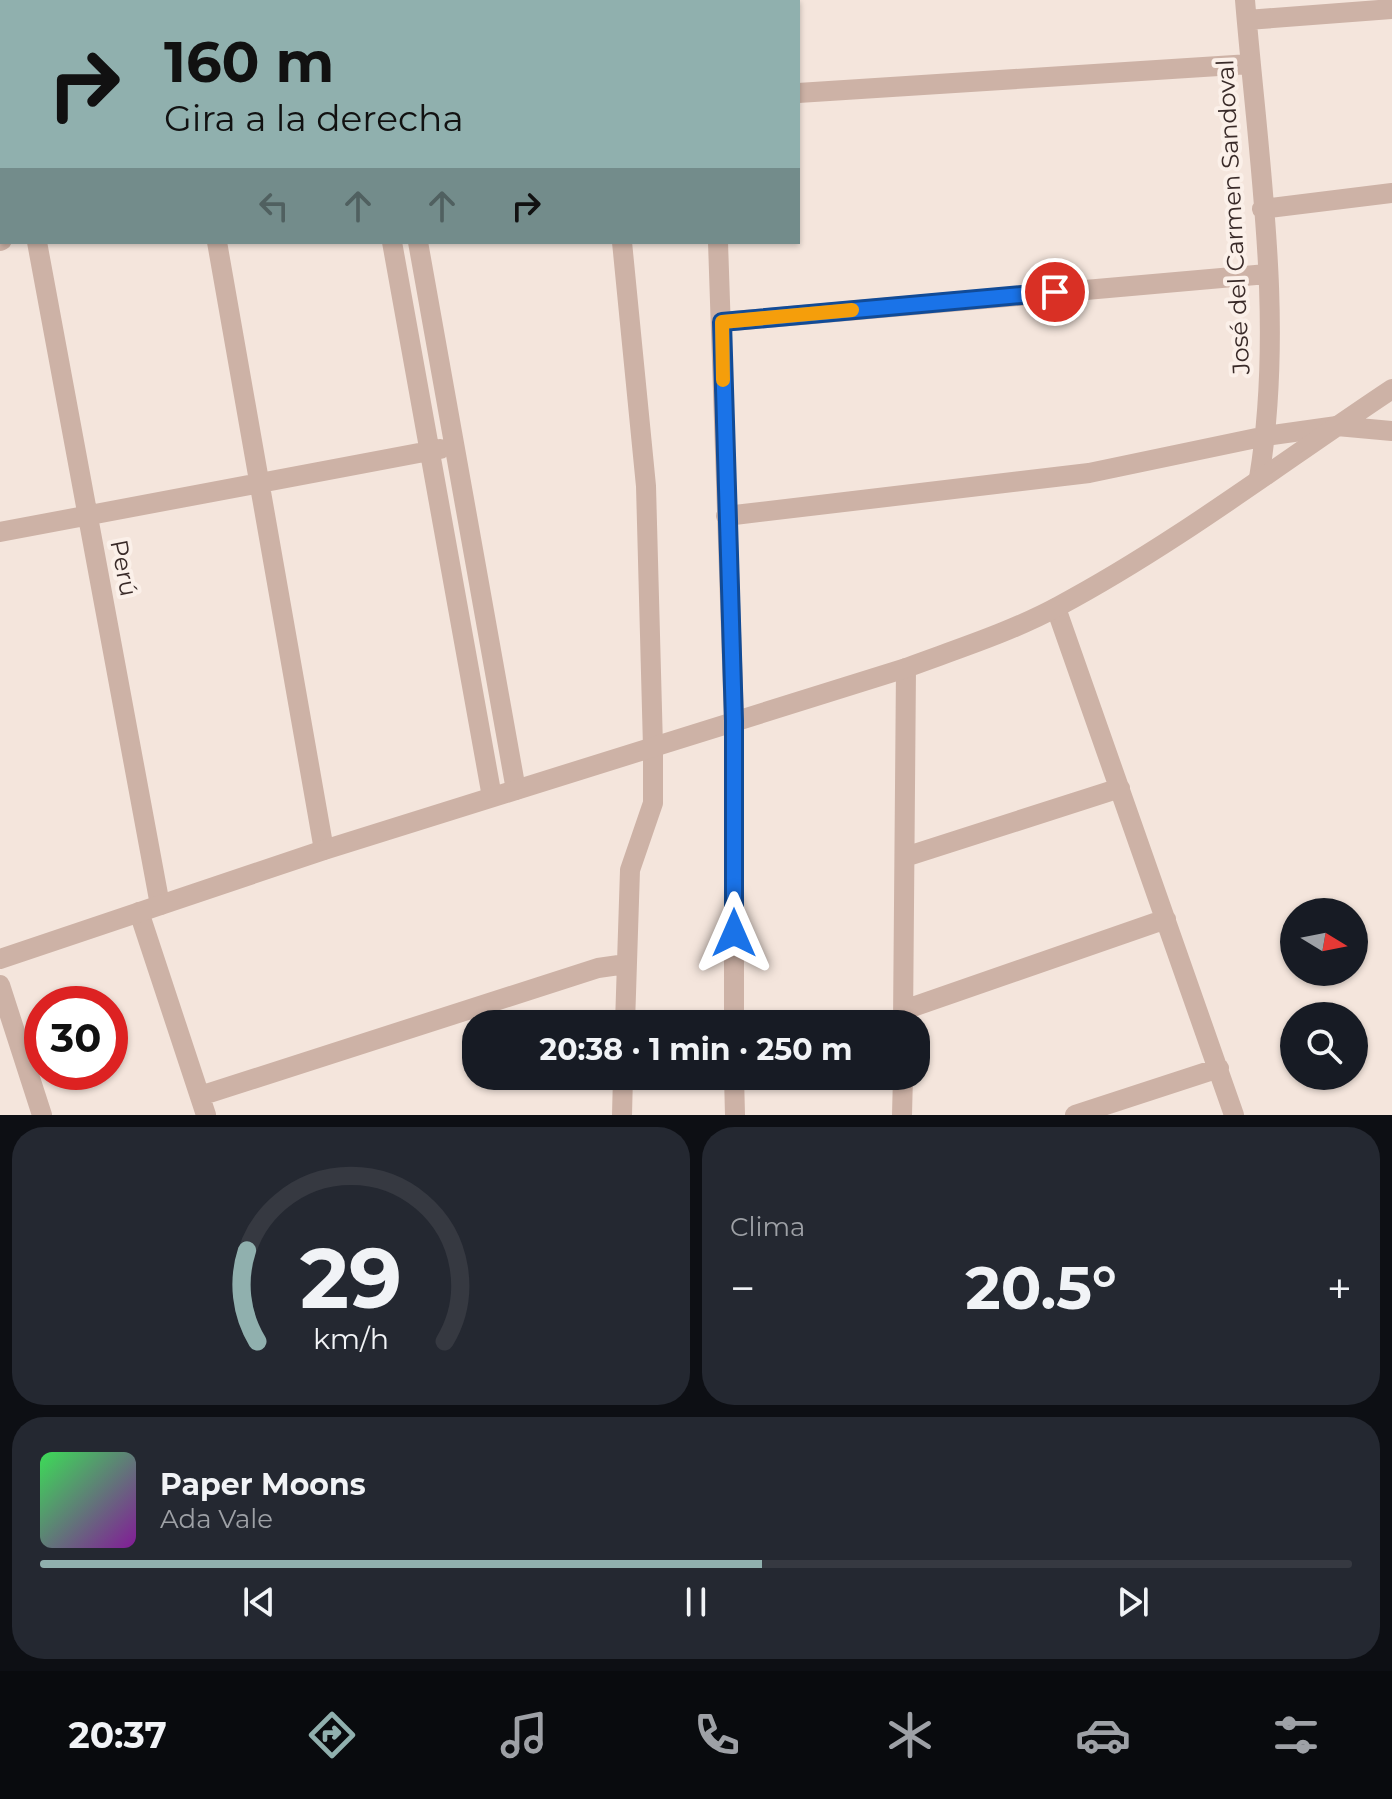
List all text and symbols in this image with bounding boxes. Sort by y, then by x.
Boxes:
text: 160 m [164,28,334,96]
icon: right [32,32,136,136]
street label: José del Carmen Sandoval [1210,59,1256,376]
text: Gira a la derecha [164,96,464,140]
icon: left [252,184,296,228]
icon: ahead [336,184,380,228]
icon: ahead [420,184,464,228]
icon: right [504,184,548,228]
pin [1021,258,1089,326]
icon: arrive [1033,270,1077,314]
street label: Perú [104,537,144,599]
position arrow [692,891,776,975]
north arrow [1280,898,1368,986]
map controls [1280,898,1368,1090]
speed limit sign: 30 [24,986,128,1090]
button: search [1280,1002,1368,1090]
text: 20:38 · 1 min · 250 m [540,1031,852,1068]
text: Clima [730,1211,805,1243]
text: 29 [300,1227,402,1329]
text: 20.5° [965,1251,1117,1324]
text: − [730,1261,755,1315]
text: + [1327,1261,1352,1315]
text: km/h [313,1321,389,1356]
text: Paper Moons [160,1466,366,1503]
text: Ada Vale [160,1503,273,1535]
icon: previous [237,1580,281,1624]
icon: pause [674,1580,718,1624]
icon: next [1111,1580,1155,1624]
icon: directions [304,1707,360,1763]
icon: music [496,1707,552,1763]
icon: phone [689,1707,745,1763]
icon: climate [882,1707,938,1763]
icon: car [1075,1707,1131,1763]
icon: filters [1268,1707,1324,1763]
text: 20:37 [68,1713,167,1757]

